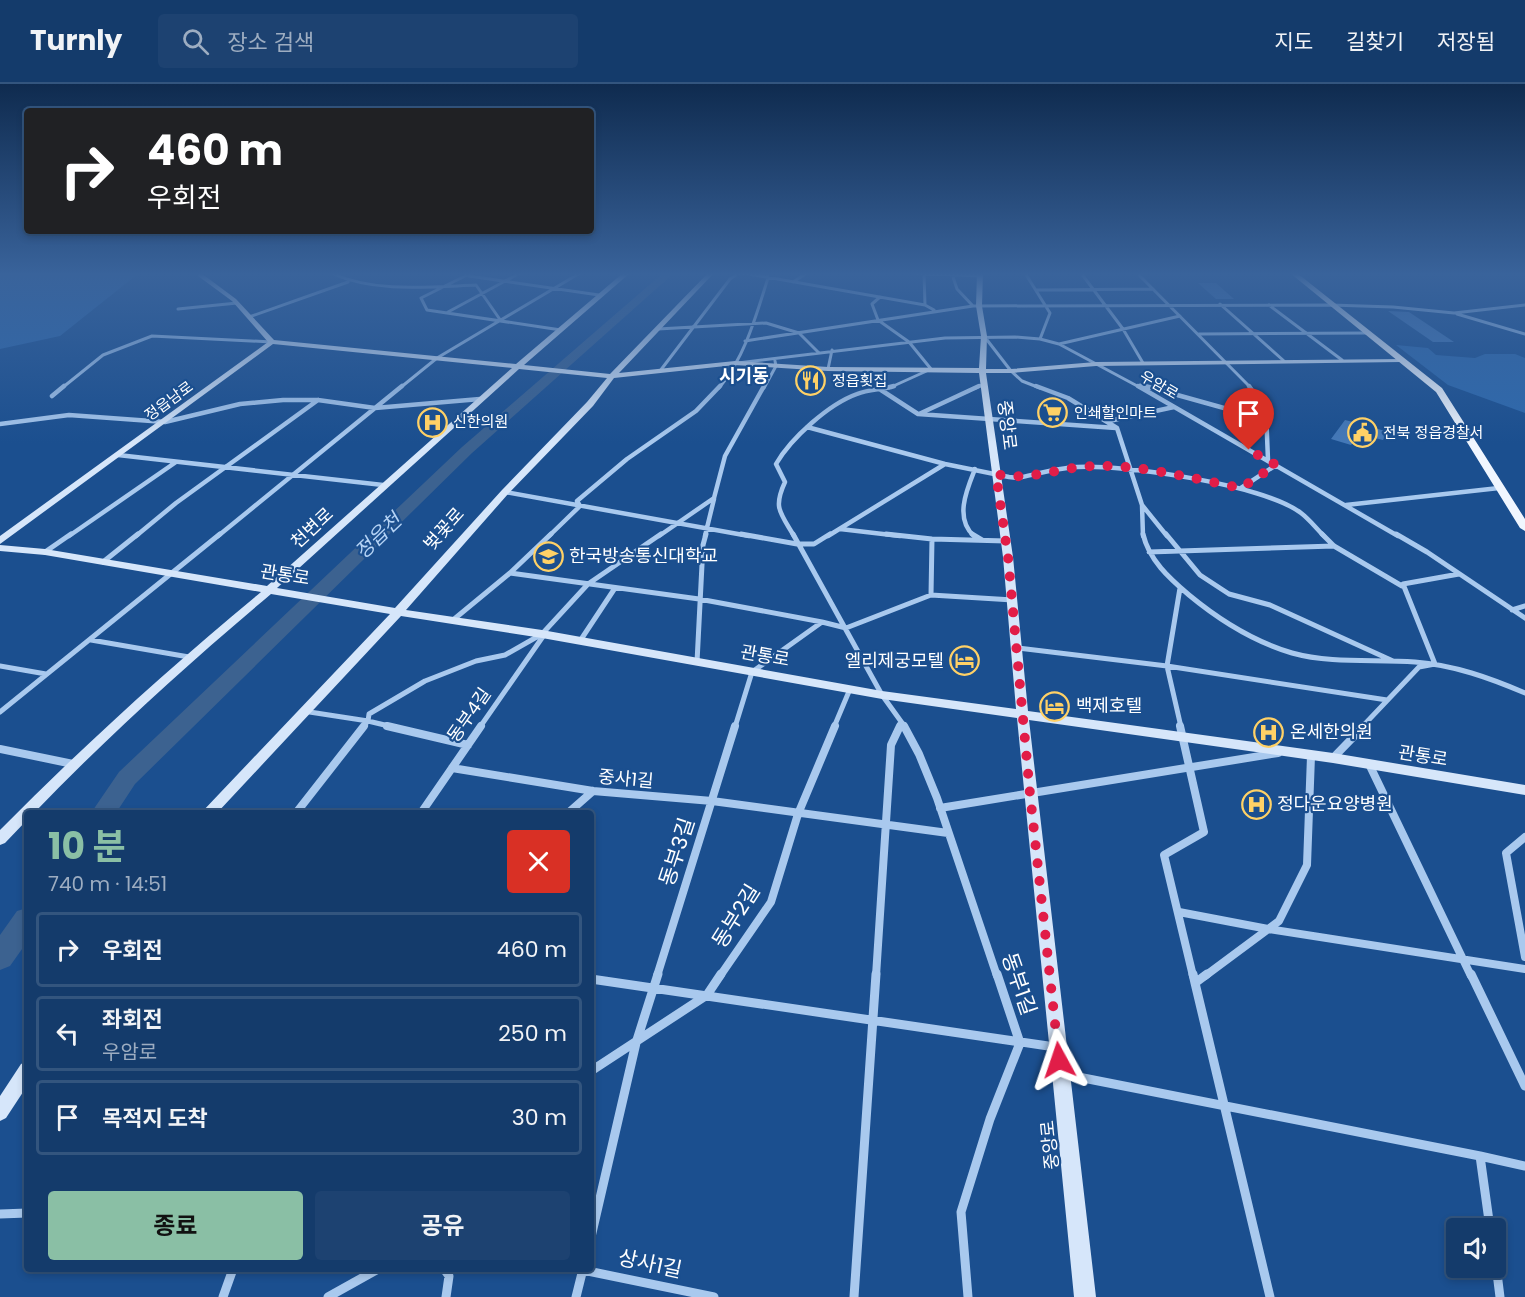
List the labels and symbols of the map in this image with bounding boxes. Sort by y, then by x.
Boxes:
district label: 시기동 [719,363,769,388]
restaurant icon: 정읍횟집 [795,365,827,397]
street label: 우암로 [1136,365,1182,404]
place label: 정읍횟집 [832,370,887,391]
street label: 정읍남로 [140,376,197,425]
pin [1223,388,1274,450]
supermarket icon: 인쇄할인마트 [1037,397,1069,429]
street label: 중앙로 [992,399,1023,451]
place label: 인쇄할인마트 [1074,402,1157,423]
hospital icon: 신한의원 [416,406,448,438]
place label: 신한의원 [453,411,508,432]
public building icon: 전북 정읍경찰서 [1346,417,1378,449]
place label: 전북 정읍경찰서 [1383,422,1484,443]
street label: 천변로 [285,502,338,554]
street label: 벚꽃로 [418,502,470,555]
water label: 정읍천 [348,505,409,565]
school or university icon: 한국방송통신대학교 [532,540,564,572]
place label: 한국방송통신대학교 [569,543,718,568]
street label: 관통로 [259,558,312,591]
street label: 관통로 [738,639,792,672]
hotel icon: 엘리제궁모텔 [949,645,981,677]
place label: 엘리제궁모텔 [845,648,944,673]
street label: 동부4길 [441,683,496,747]
hotel icon: 백제호텔 [1039,690,1071,722]
place label: 백제호텔 [1076,693,1142,718]
hospital icon: 온세한의원 [1253,716,1285,748]
place label: 온세한의원 [1290,719,1373,744]
street label: 관통로 [1397,739,1450,772]
street label: 중사1길 [597,764,655,793]
hospital icon: 정다운요양병원 [1240,788,1272,820]
place label: 정다운요양병원 [1277,791,1393,816]
street label: 동부3길 [652,814,701,890]
street label: 동부2길 [705,878,766,953]
street label: 동부1길 [995,949,1044,1019]
position arrow [1027,1028,1091,1092]
street label: 중앙로 [1034,1119,1065,1171]
street label: 상사1길 [615,1243,685,1284]

